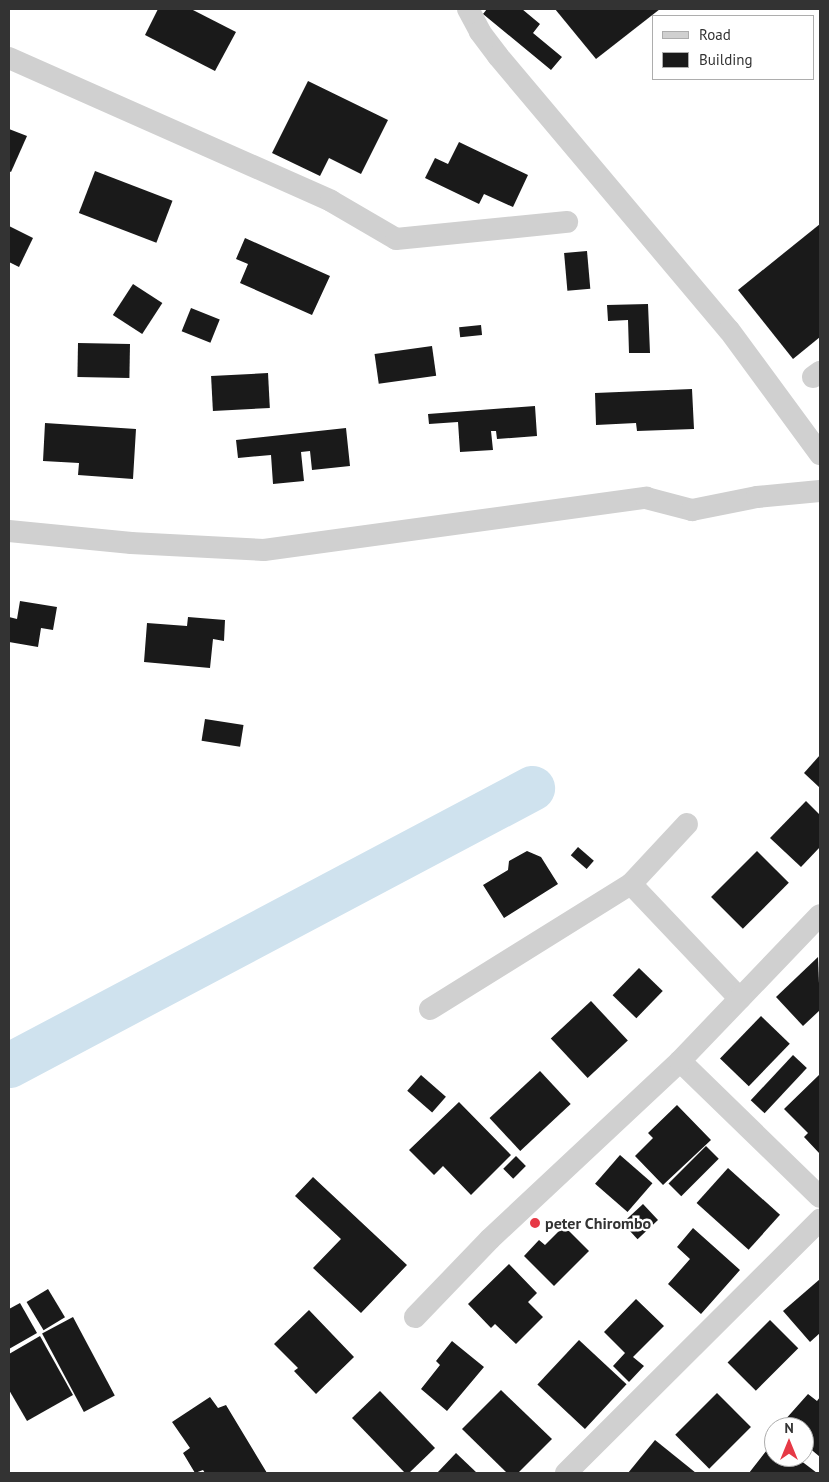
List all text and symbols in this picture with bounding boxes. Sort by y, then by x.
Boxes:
legend [652,15,814,80]
text: Road [699,25,731,44]
text: Building [699,50,753,69]
place label: peter Chirombo [545,1213,651,1233]
marker: peter Chirombo [529,1217,541,1229]
north arrow [764,1417,814,1467]
text: N [784,1419,794,1437]

